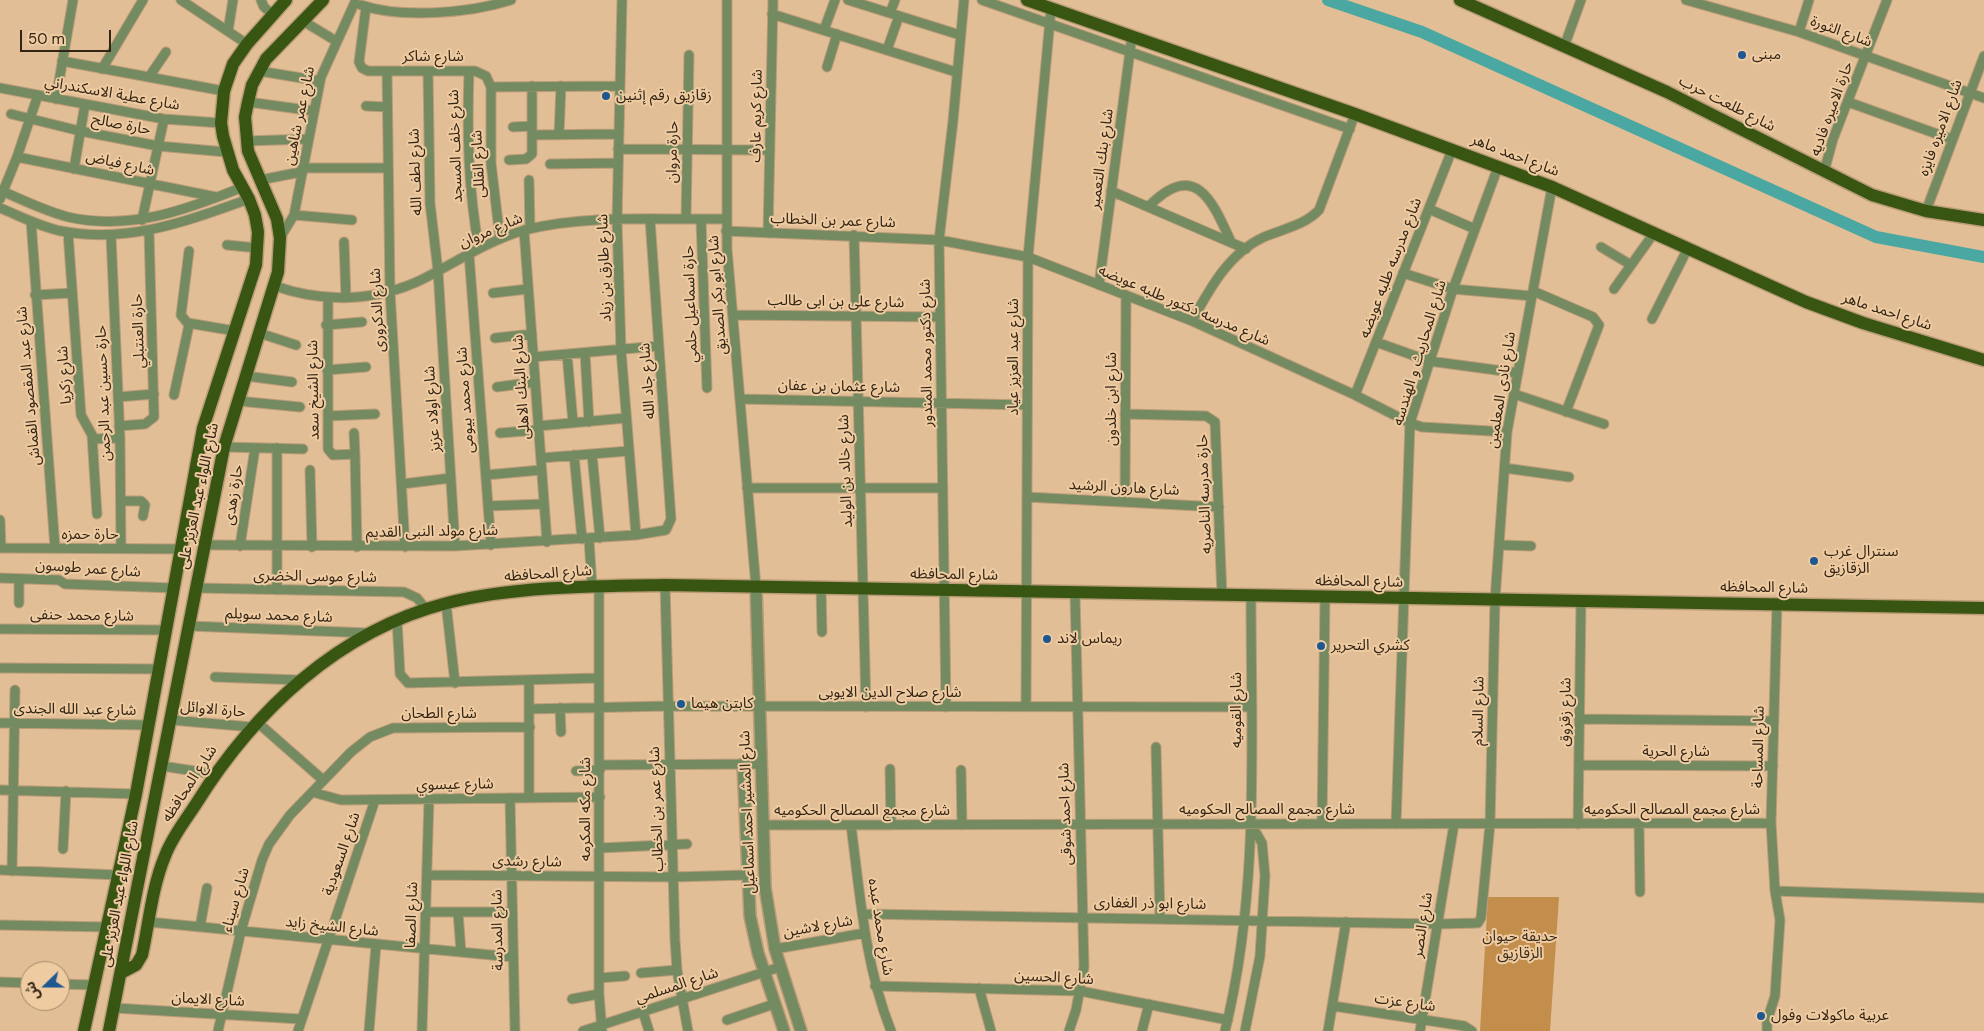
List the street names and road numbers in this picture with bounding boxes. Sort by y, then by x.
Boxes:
street label: شارع الثورة [1808,13,1874,51]
street label: شارع شاكر [402,48,464,66]
street label: حارة الاميره فاديه [1807,59,1857,159]
street label: شارع عمر شاهين [281,65,319,167]
street label: شارع كريم عارف [747,69,767,163]
street label: شارع طلعت حرب [1676,72,1778,136]
street label: شارع عطية الاسكندراني [43,73,181,115]
street label: شارع الاميره فايزه [1915,77,1967,179]
street label: شارع خلف المسجد [445,89,467,203]
street label: شارع بنك التعمير [1086,108,1118,210]
street label: حارة صالح [90,110,152,140]
street label: حارة مروان [663,121,683,183]
street label: شارع لطف الله [405,128,427,216]
street label: شارع القللى [468,129,490,199]
street label: شارع احمد ماهر [1468,131,1562,181]
street label: شارع فياض [84,148,156,180]
street label: شارع مدرسه طلبه عويضه [1356,195,1426,341]
street label: شارع مروان [456,210,526,252]
street label: شارع عمر بن الخطاب [770,210,896,232]
street label: شارع طارق بن زياد [594,214,616,322]
street label: شارع ابو بكر الصديق [705,235,731,355]
street label: حارة اسماعيل حلمي [680,245,702,363]
street label: شارع مدرسه دكتور طلبه عويضه [1096,262,1272,350]
street label: شارع الدكرورى [367,267,389,353]
street label: شارع المحاريث و الهندسه [1389,278,1451,428]
street label: شارع دكتور محمد المندور [917,279,937,427]
street label: شارع احمد ماهر [1840,289,1934,335]
street label: شارع على بن ابى طالب [767,292,905,312]
street label: حارة العنتبلي [129,293,149,369]
street label: شارع عبد العزيز عياد [1005,298,1023,416]
street label: شارع عبد المقصود القماش [13,306,45,466]
street label: حارة حسين عبد الرحمن [93,325,115,461]
street label: شارع نادى المعلمين [1484,330,1520,450]
street label: شارع البنك الاهلى [509,334,535,440]
street label: شارع الشيخ سعد [304,340,324,440]
street label: شارع جاد الله [636,342,660,420]
street label: شارع زكريا [54,345,76,405]
street label: شارع محمد بيومى [453,346,479,454]
street label: شارع ابن خلدون [1103,352,1121,446]
street label: شارع اولاد عزيز [421,365,445,453]
street label: شارع عثمان بن عفان [778,377,900,397]
street label: شارع خالد بن الوليد [835,414,857,528]
street label: شارع اللواء عبد العزيز على [175,421,223,571]
street label: حارة مدرسه الناصريه [1194,434,1216,554]
street label: حارة زهدى [220,463,248,527]
street label: شارع هارون الرشيد [1068,476,1180,500]
street label: شارع مولد النبى القديم [366,522,498,542]
street label: حارة حمزه [61,526,119,544]
street label: شارع عمر طوسون [35,556,141,582]
street label: شارع المحافظه [504,562,592,586]
street label: شارع المحافظه [910,565,998,585]
street label: شارع موسى الخضرى [253,567,377,587]
street label: شارع المحافظه [1315,572,1403,592]
street label: شارع المحافظه [1720,578,1808,598]
street label: شارع محمد سويلم [225,605,333,627]
street label: شارع محمد حنفى [30,606,134,626]
street label: شارع القوميه [1228,672,1246,748]
street label: شارع السلام [1469,676,1489,746]
street label: شارع زقزوق [1556,677,1576,747]
street label: شارع صلاح الدين الايوبى [818,684,962,702]
street label: حارة الاوائل [179,698,247,722]
street label: شارع عبد الله الجندى [14,700,136,720]
street label: شارع الطحان [401,705,477,723]
street label: شارع المساحة [1749,706,1769,788]
street label: شارع المشير احمد اسماعيل [736,730,760,894]
street label: شارع المحافظه [159,742,221,826]
street label: شارع الحرية [1642,743,1710,761]
street label: شارع عمر بن الخطاب [646,746,668,872]
street label: شارع مكه المكرمه [577,757,595,861]
street label: شارع احمد شوقى [1055,762,1077,866]
street label: شارع عيسوي [416,775,494,795]
street label: شارع مجمع المصالح الحكوميه [1179,801,1355,819]
street label: شارع مجمع المصالح الحكوميه [1584,801,1760,819]
street label: شارع مجمع المصالح الحكوميه [774,802,950,820]
street label: شارع السعودية [319,810,365,898]
street label: شارع اللواء عبد العزيز على [97,819,143,969]
street label: شارع رشدى [492,852,562,872]
street label: شارع سيناء [218,866,254,934]
street label: شارع محمد عبده [863,877,897,977]
street label: شارع الصفا [402,881,422,949]
street label: شارع المدرسة [488,889,508,971]
street label: شارع النصر [1409,891,1437,959]
street label: شارع ابو ذر الغفارى [1094,894,1206,914]
street label: شارع لاشين [782,912,854,942]
street label: شارع الشيخ زايد [284,913,380,941]
street label: شارع المسلمي [633,964,721,1008]
street label: شارع الحسين [1014,967,1094,989]
street label: شارع الايمان [171,989,245,1011]
street label: شارع عزت [1373,990,1437,1016]

